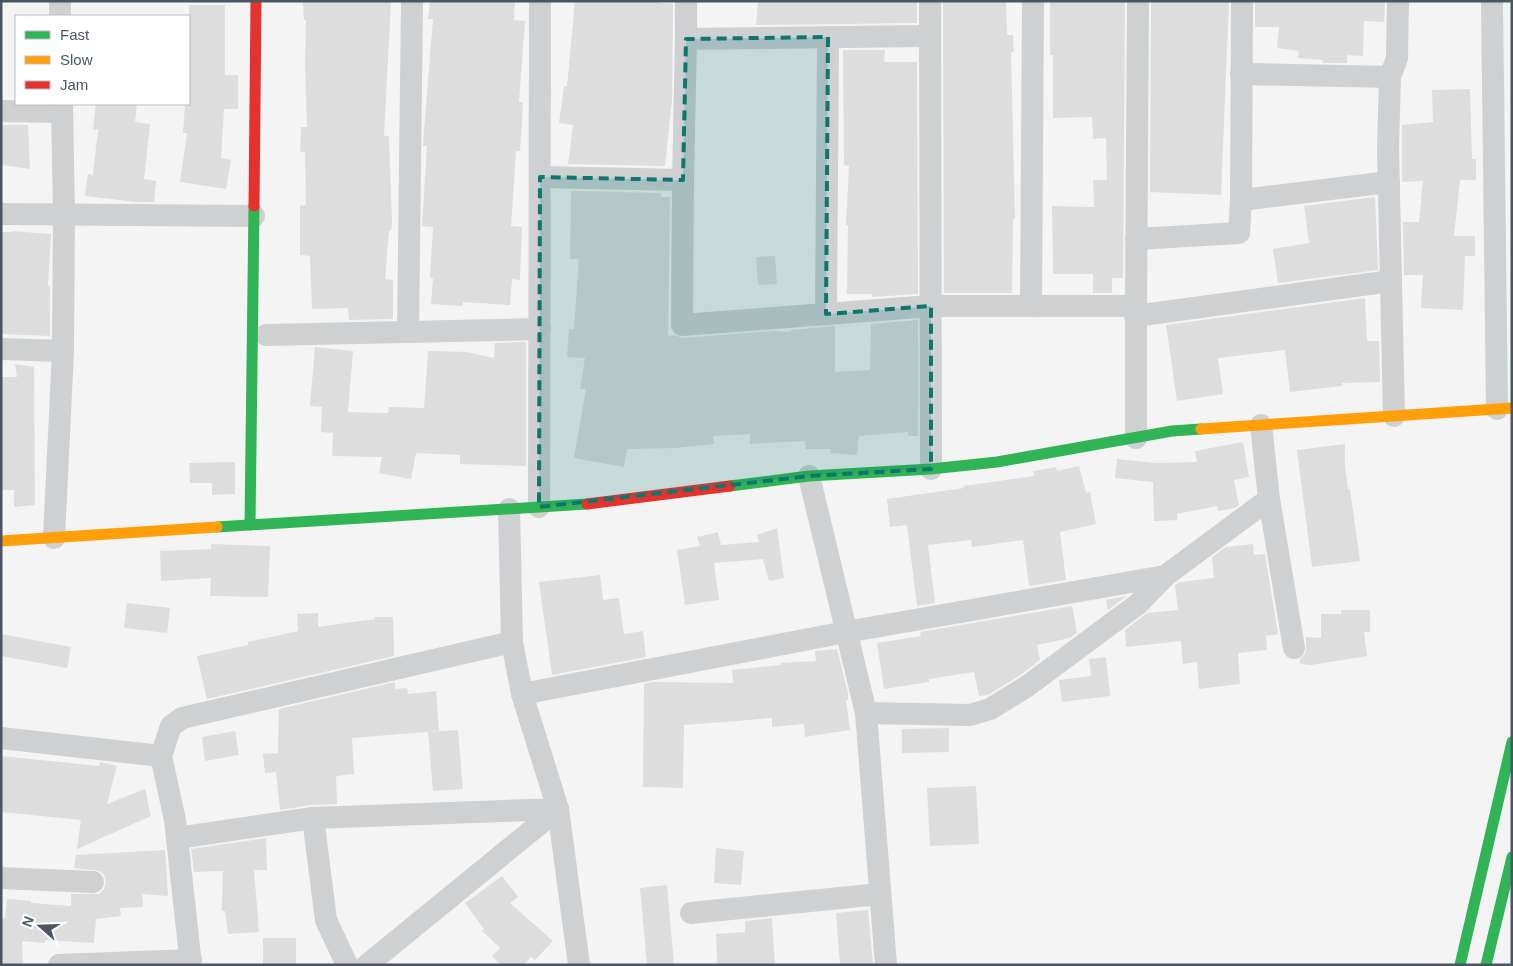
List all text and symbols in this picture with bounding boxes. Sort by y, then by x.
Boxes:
legend [15,15,190,105]
text: Fast [60,26,90,43]
text: Slow [60,51,93,68]
text: Jam [60,76,88,93]
north arrow [15,901,65,951]
text: N [19,914,37,929]

